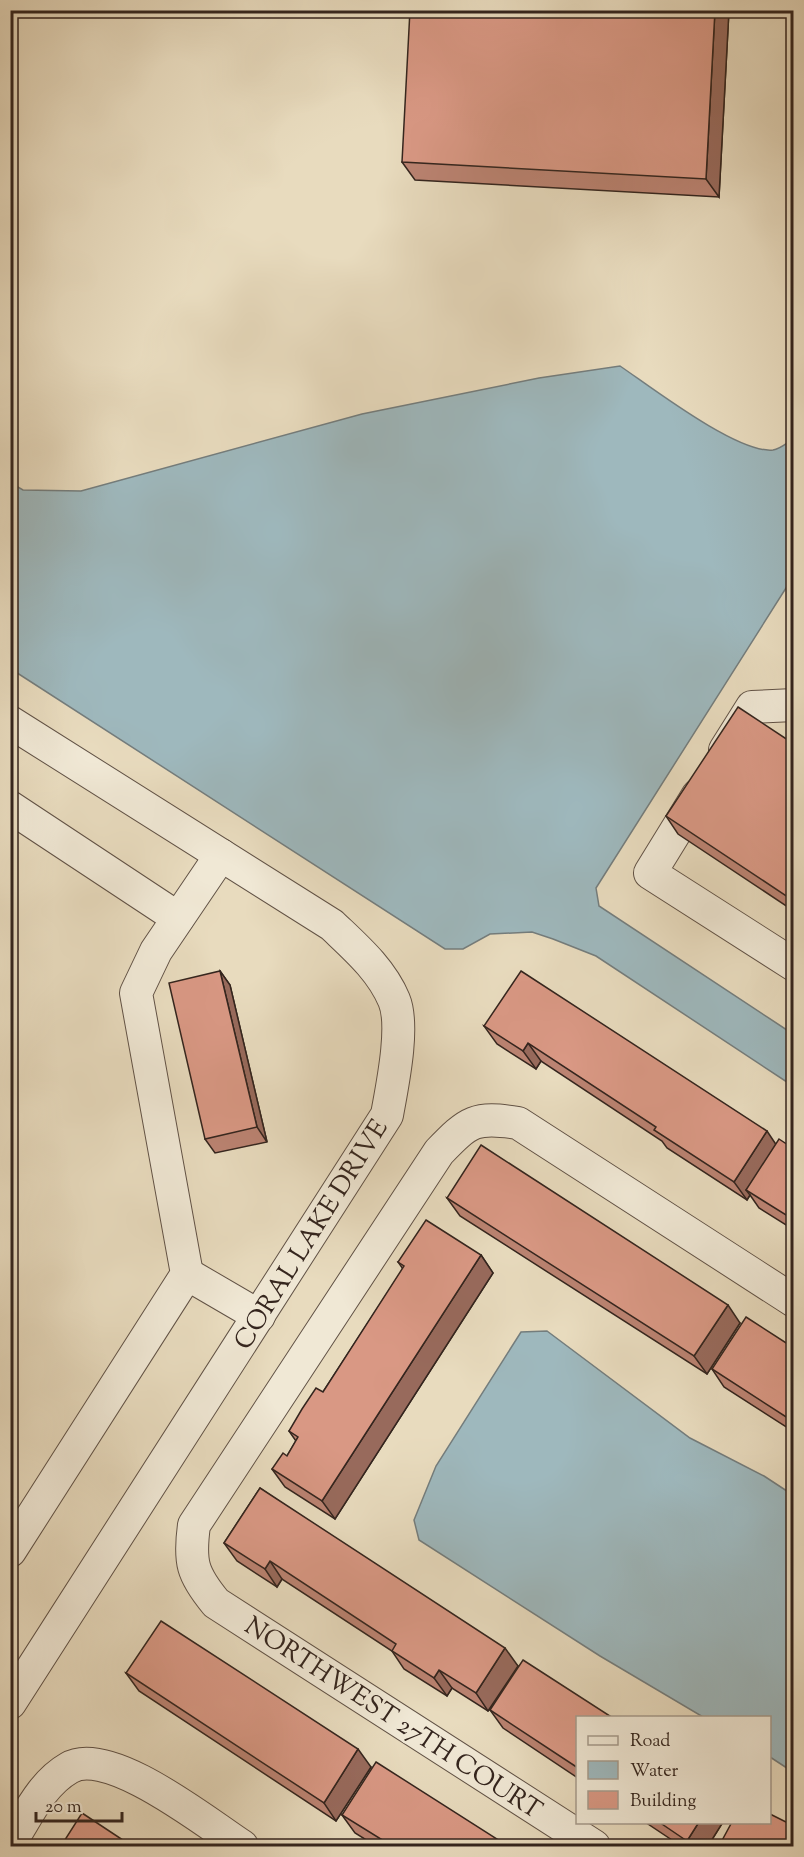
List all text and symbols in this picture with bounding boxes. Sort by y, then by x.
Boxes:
street label: CORAL LAKE DRIVE [226,1113,398,1358]
street label: NORTHWEST 27TH COURT [236,1609,549,1829]
legend [576,1716,771,1824]
text: Road [630,1729,670,1755]
text: Water [630,1759,679,1785]
scale bar [36,1785,122,1823]
text: Building [630,1789,696,1815]
text: 20 m [45,1795,82,1821]

